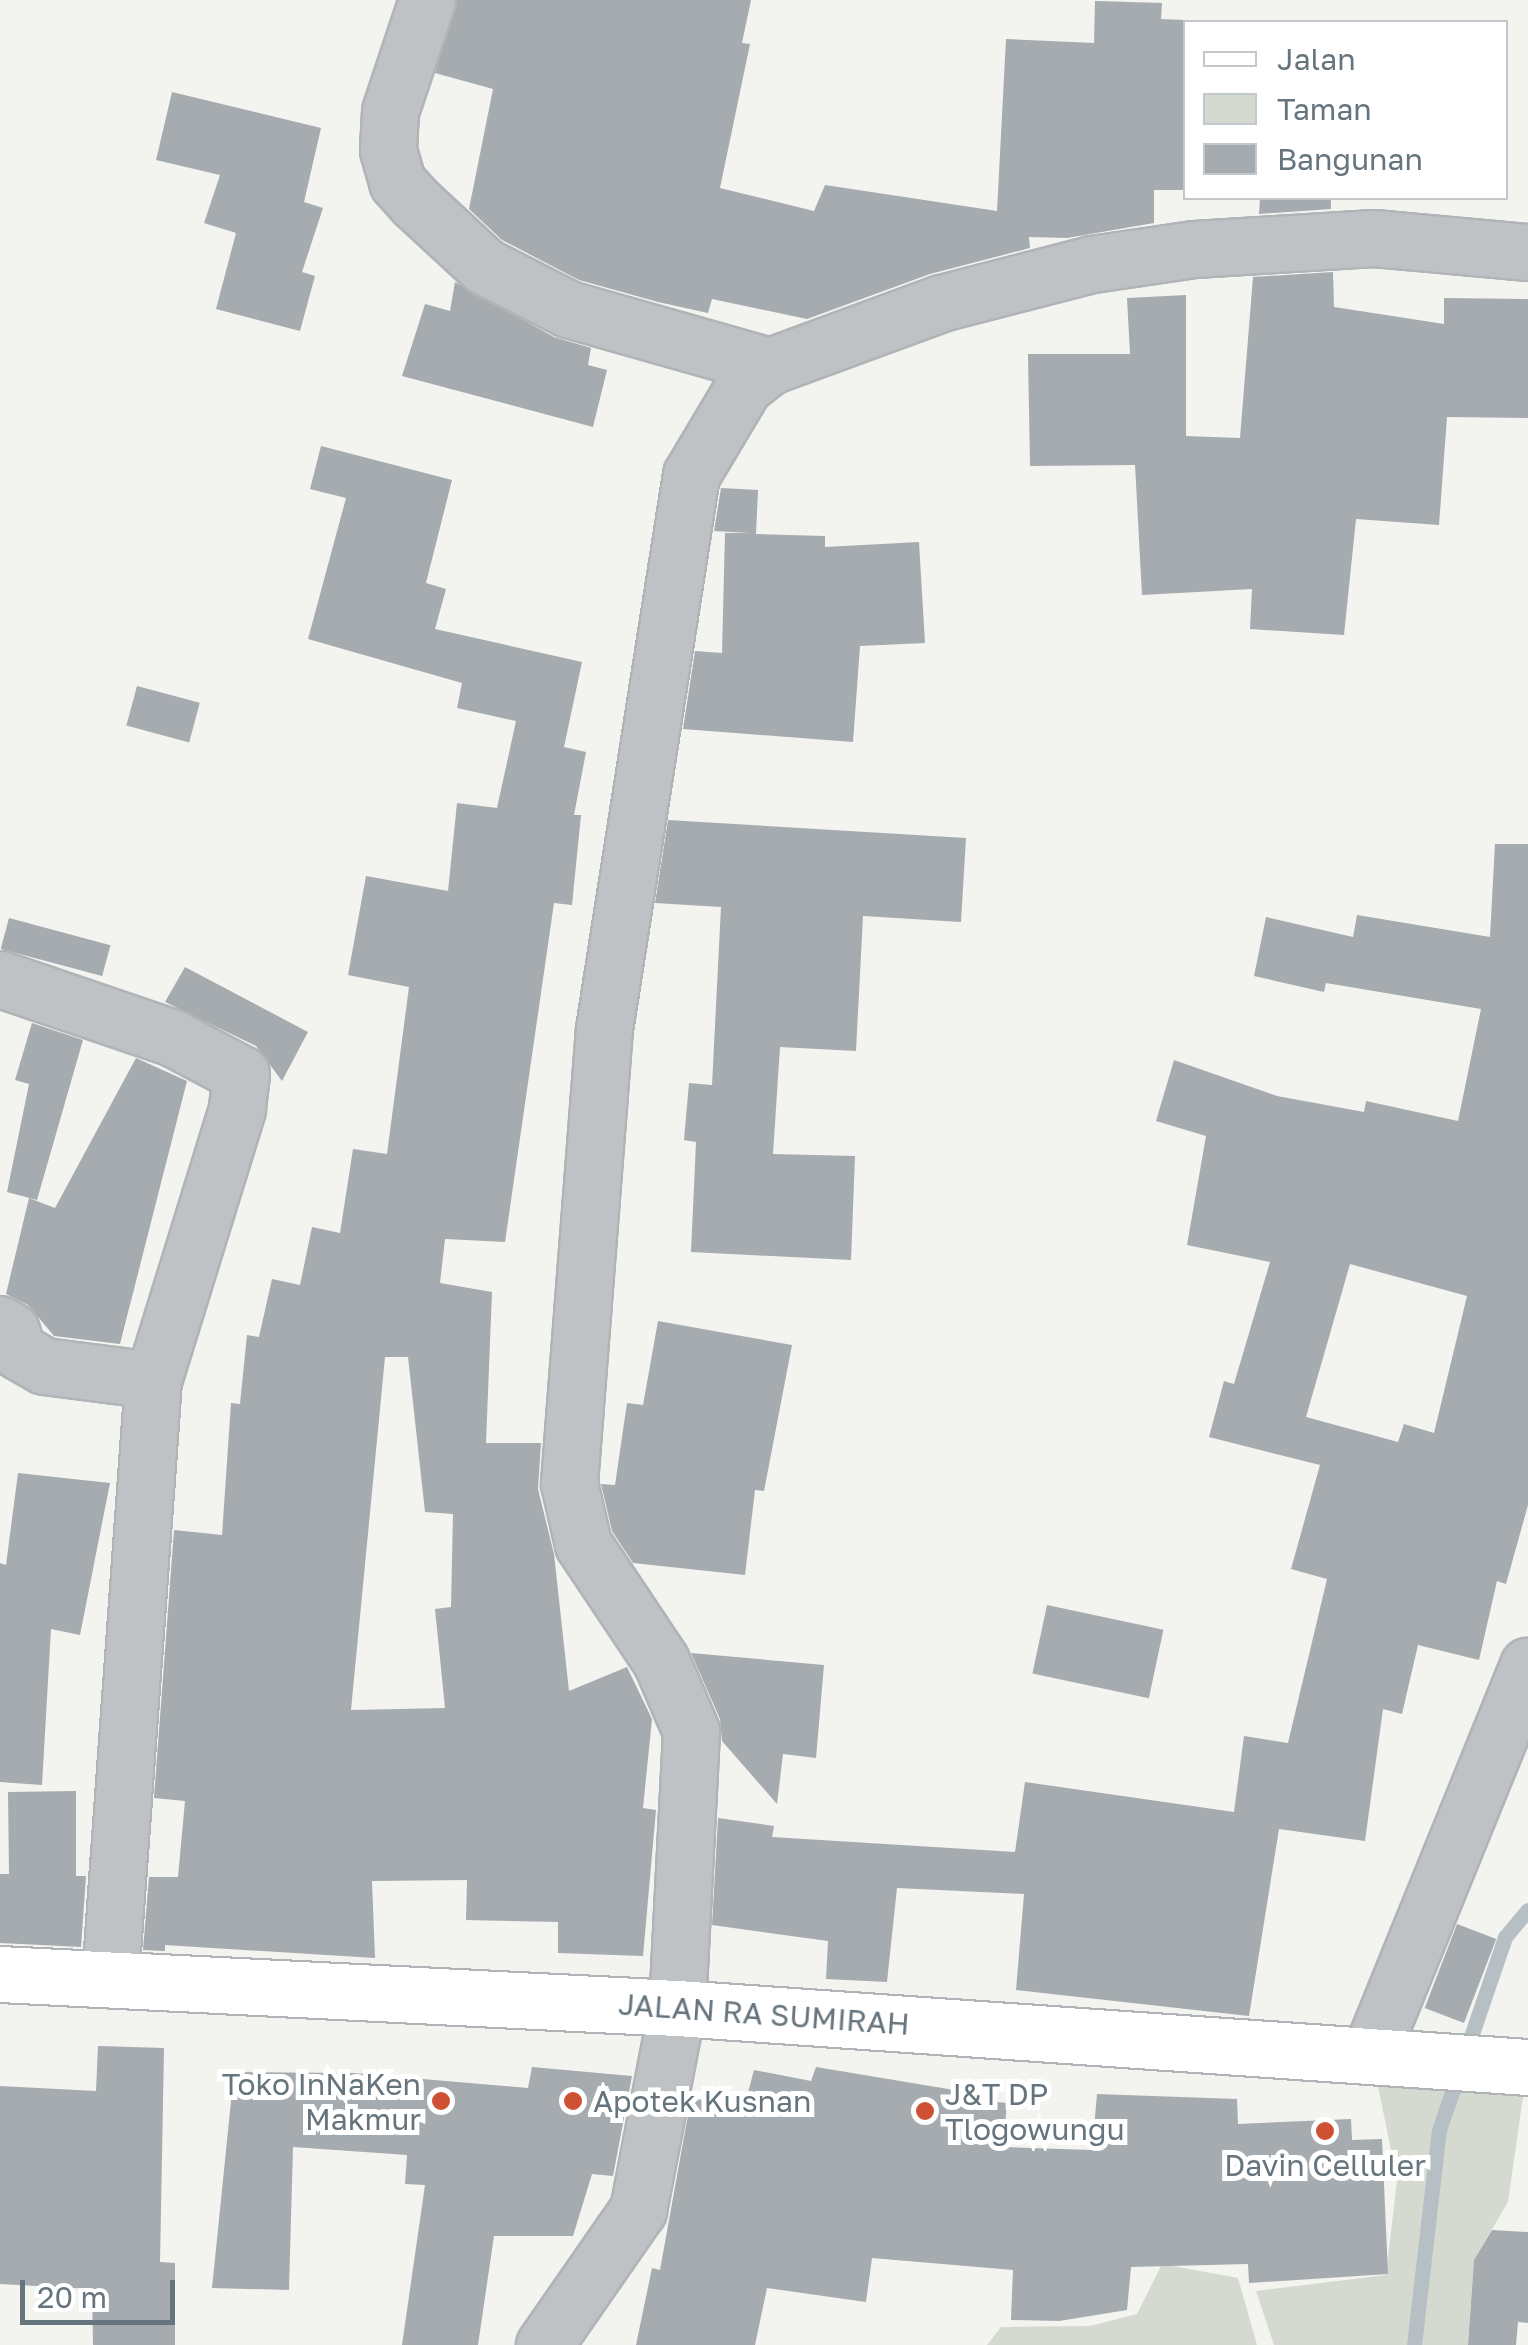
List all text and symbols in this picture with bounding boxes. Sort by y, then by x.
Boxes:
legend [1183,20,1508,200]
text: Jalan [1277,41,1356,77]
text: Taman [1277,91,1372,127]
text: Bangunan [1277,141,1423,177]
street label: JALAN RA SUMIRAH [617,1986,911,2042]
place label: Toko InNaKen Makmur [222,2066,421,2136]
place label: J&T DP Tlogowungu [945,2076,1125,2146]
place label: Apotek Kusnan [593,2083,811,2119]
marker: Toko InNaKen Makmur [430,2090,452,2112]
marker: Apotek Kusnan [562,2090,584,2112]
marker: J&T DP Tlogowungu [914,2100,936,2122]
marker: Davin Celluler [1314,2120,1336,2142]
place label: Davin Celluler [1224,2147,1426,2183]
scale bar [25,2260,180,2322]
text: 20 m [37,2279,107,2315]

